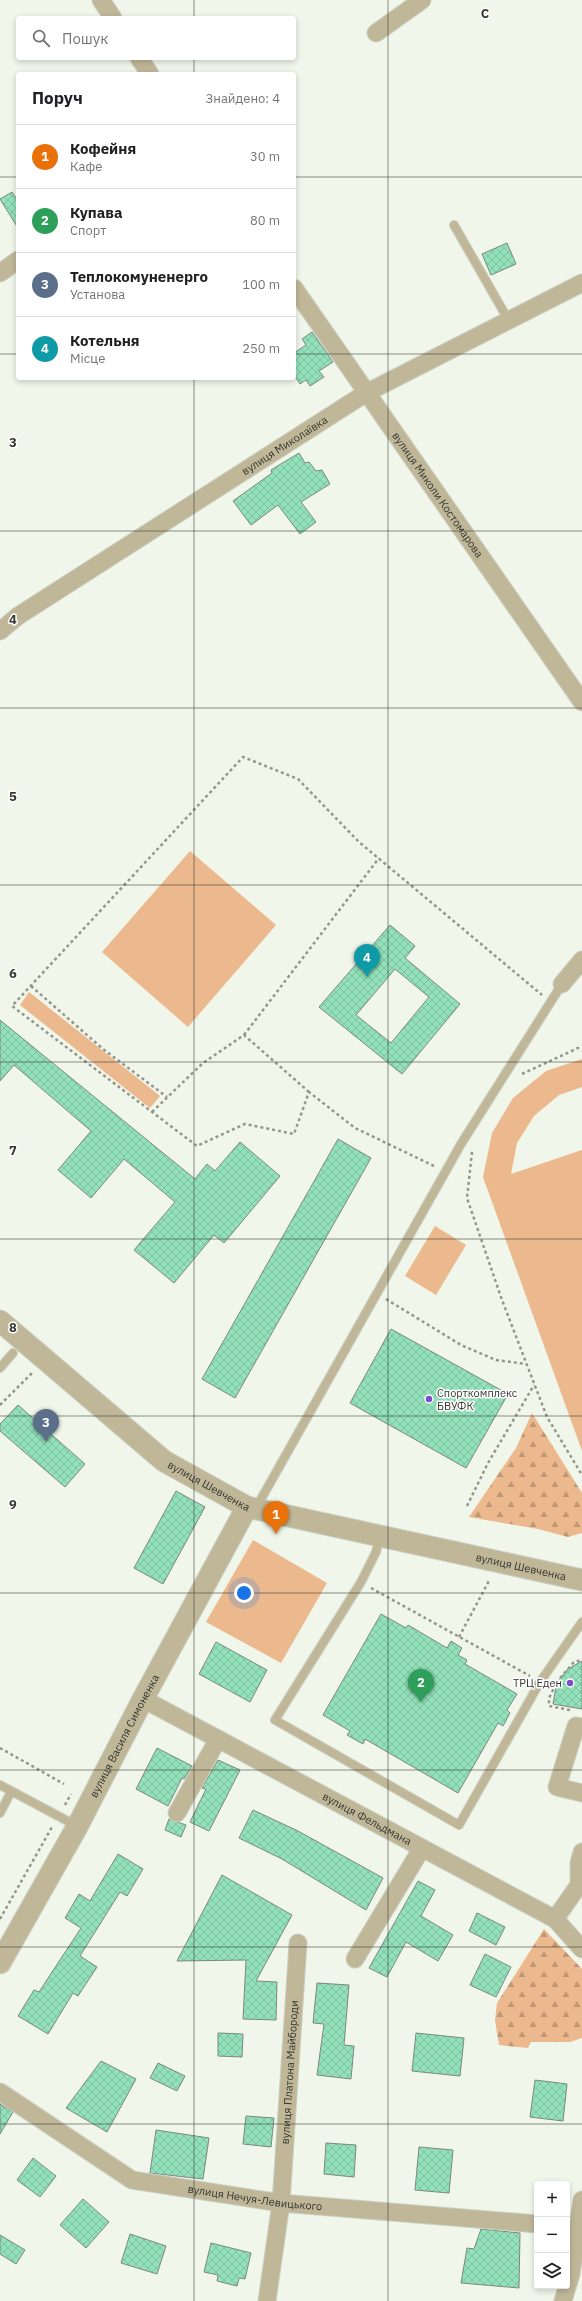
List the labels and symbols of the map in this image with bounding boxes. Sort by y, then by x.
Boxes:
text: C [481,5,490,22]
street label: вулиця Миколаївка [239,412,330,478]
street label: вулиця Миколи Костомарова [389,429,487,561]
text: 3 [9,434,17,451]
text: 4 [9,611,17,628]
text: 5 [9,788,17,805]
pin: 4 [354,944,380,977]
text: 6 [9,965,17,982]
text: 7 [9,1142,17,1159]
text: 8 [9,1319,17,1336]
place label: Спорткомплекс БВУФК [437,1386,518,1413]
marker: Спорткомплекс БВУФК [424,1394,434,1404]
pin: 3 [33,1409,59,1442]
street label: вулиця Шевченка [165,1457,253,1514]
text: 9 [9,1496,17,1513]
pin: 1 [263,1501,289,1534]
street label: вулиця Шевченка [475,1550,568,1583]
your location [234,1583,254,1603]
pin: 2 [408,1669,434,1702]
street label: вулиця Василя Симоненка [86,1672,162,1800]
place label: ТРЦ Еден [513,1676,562,1690]
marker: ТРЦ Еден [565,1678,575,1688]
street label: вулиця Фельдмана [320,1789,414,1848]
street label: вулиця Платона Майбороди [278,2000,301,2145]
street label: вулиця Нечуя-Левицького [187,2182,323,2213]

